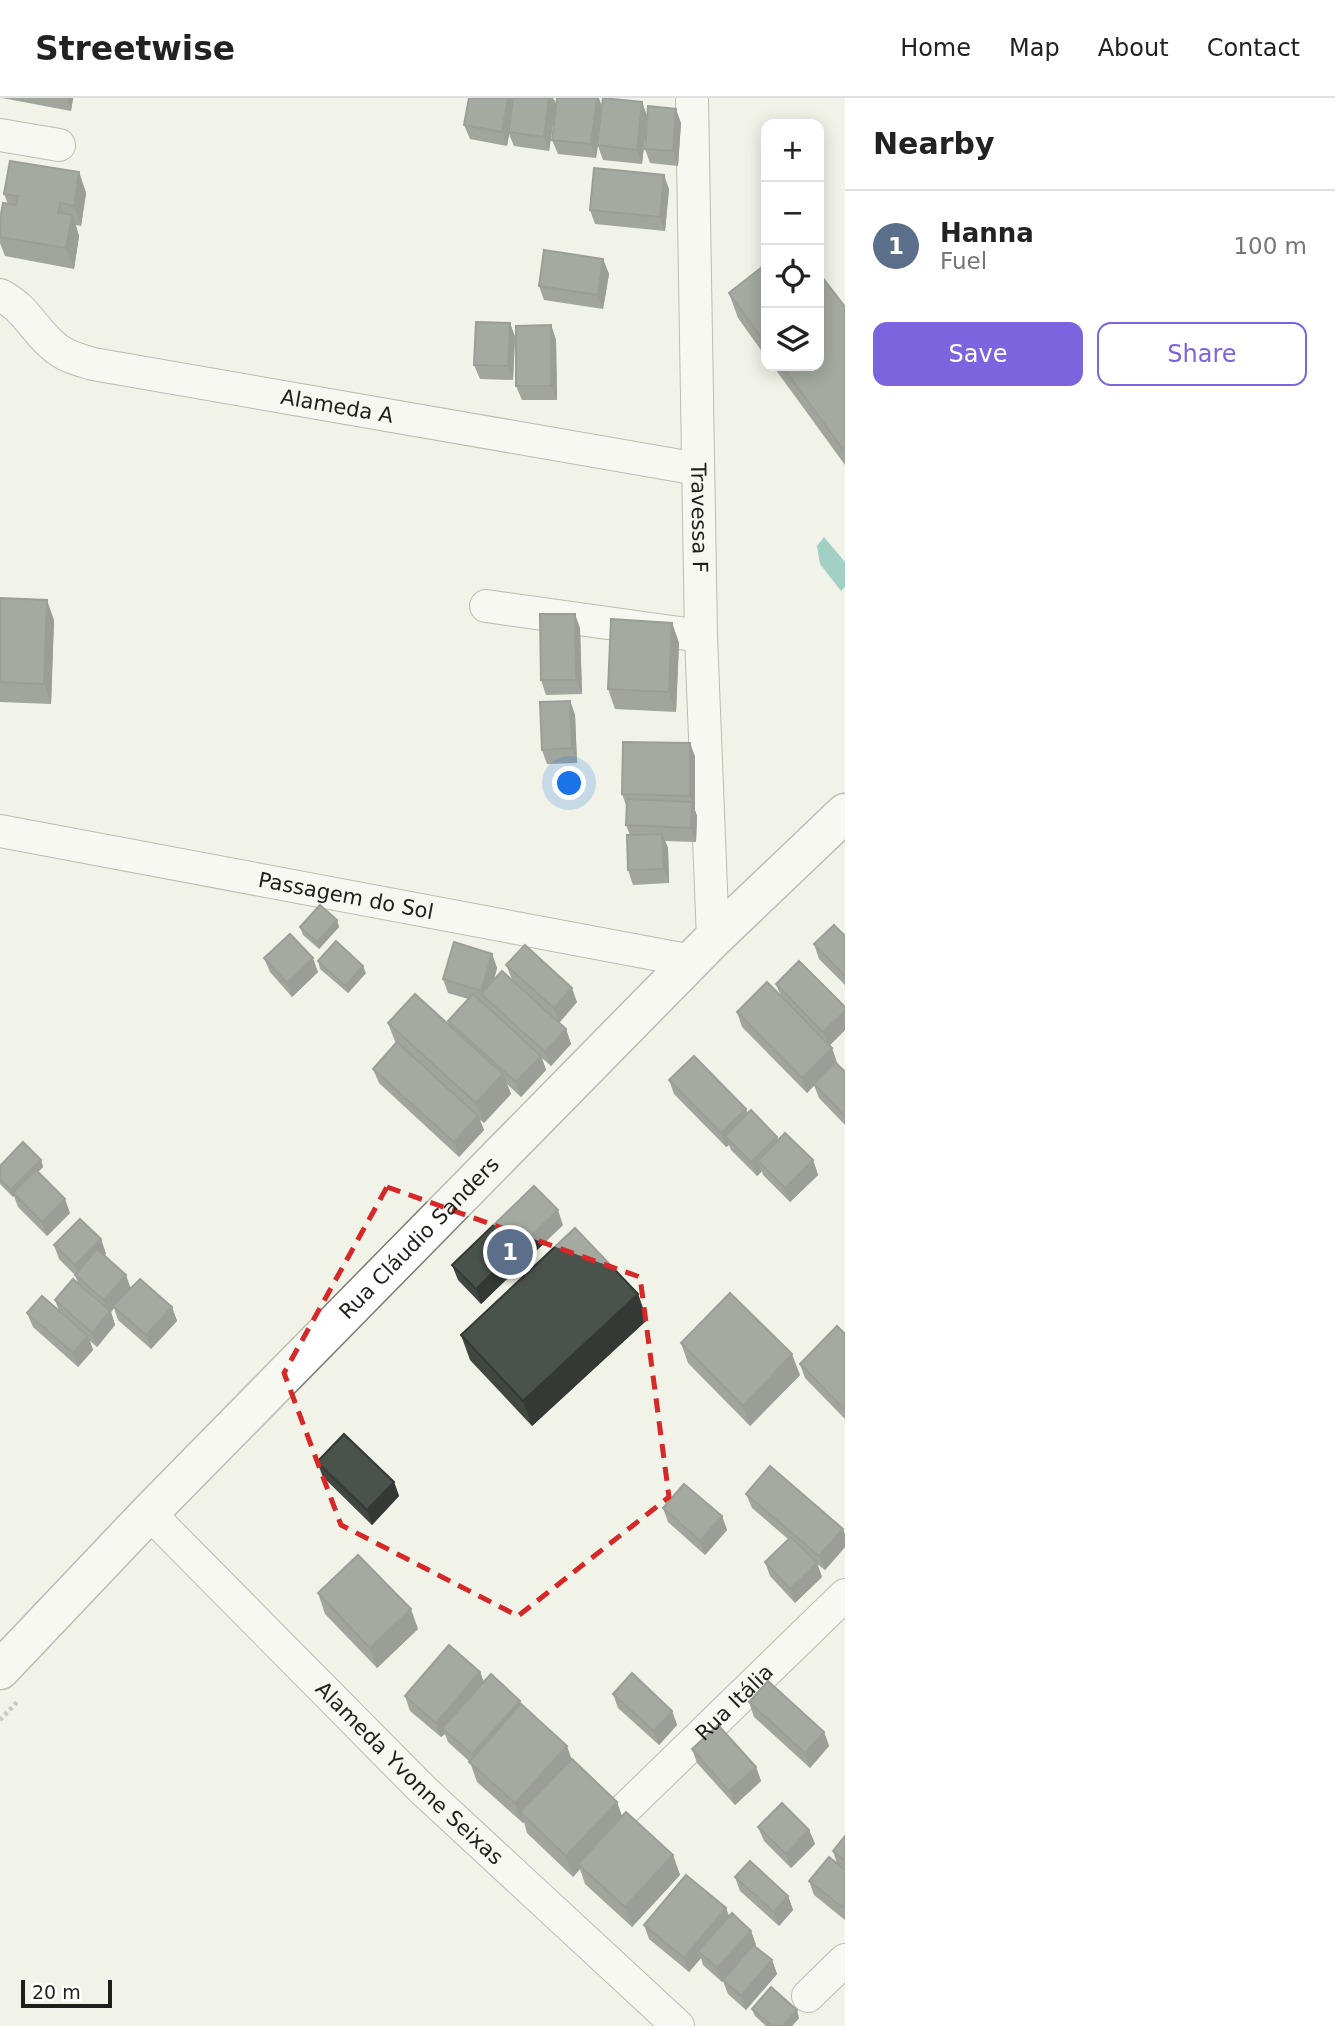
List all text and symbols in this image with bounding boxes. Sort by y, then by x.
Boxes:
text: Streetwise [35,29,235,68]
text: Home [900,34,971,62]
text: Map [1009,34,1060,62]
text: About [1098,34,1169,62]
text: Contact [1207,34,1300,62]
map controls [761,119,824,371]
button: + [761,119,824,182]
text: Nearby [873,126,995,161]
button: − [761,182,824,245]
text: Hanna [940,218,1034,248]
text: 1 [888,233,904,259]
text: 100 m [1233,233,1307,259]
button: locate [761,245,824,308]
text: Fuel [940,248,987,274]
button: layers [761,308,824,371]
button: Save [873,322,1083,386]
button: Share [1097,322,1307,386]
street label: Alameda A [279,385,396,428]
street label: Travessa F [686,462,712,573]
your location [552,766,586,800]
street label: Passagem do Sol [256,868,436,924]
street label: Rua Cláudio Sanders [334,1152,504,1324]
pin: 1 [487,1226,533,1278]
street label: Rua Itália [691,1660,778,1746]
street label: Alameda Yvonne Seixas [311,1677,508,1870]
scale bar [21,1977,112,2009]
text: 20 m [32,1981,81,2003]

